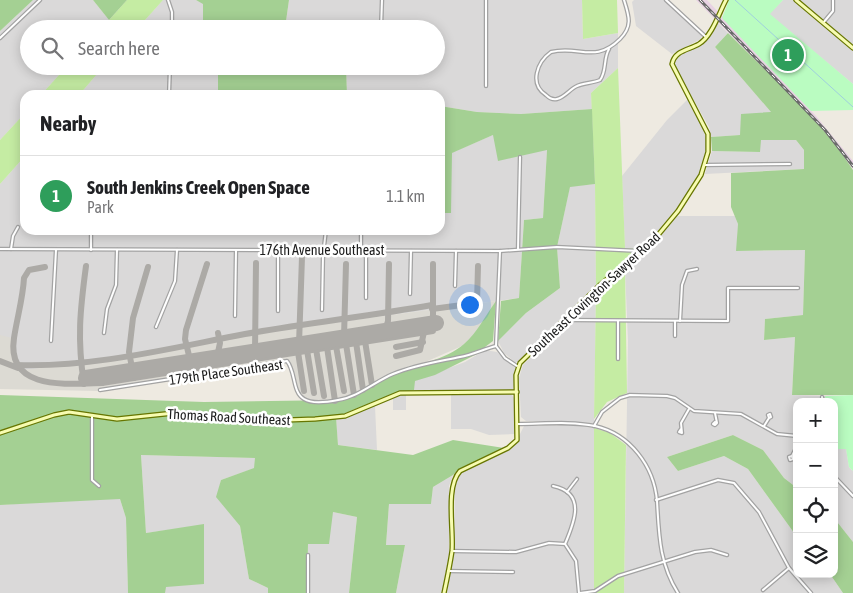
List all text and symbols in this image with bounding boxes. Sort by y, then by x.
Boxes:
search box [20,20,445,75]
icon: search [38,34,66,62]
pin: 1 [772,36,804,74]
text: Search here [78,37,160,59]
text: Nearby [40,111,96,135]
text: South Jenkins Creek Open Space [87,176,310,198]
text: 1 [52,187,60,205]
text: 1.1 km [386,187,425,205]
text: Park [87,198,114,216]
street label: Southeast Covington-Sawyer Road [525,229,663,359]
street label: 176th Avenue Southeast [259,242,385,258]
your location [457,292,483,318]
street label: 179th Place Southeast [168,356,284,388]
map controls [793,398,838,578]
button: + [793,398,838,443]
street label: Thomas Road Southeast [167,406,291,428]
button: − [793,443,838,488]
button: locate [793,488,838,533]
button: layers [793,533,838,578]

